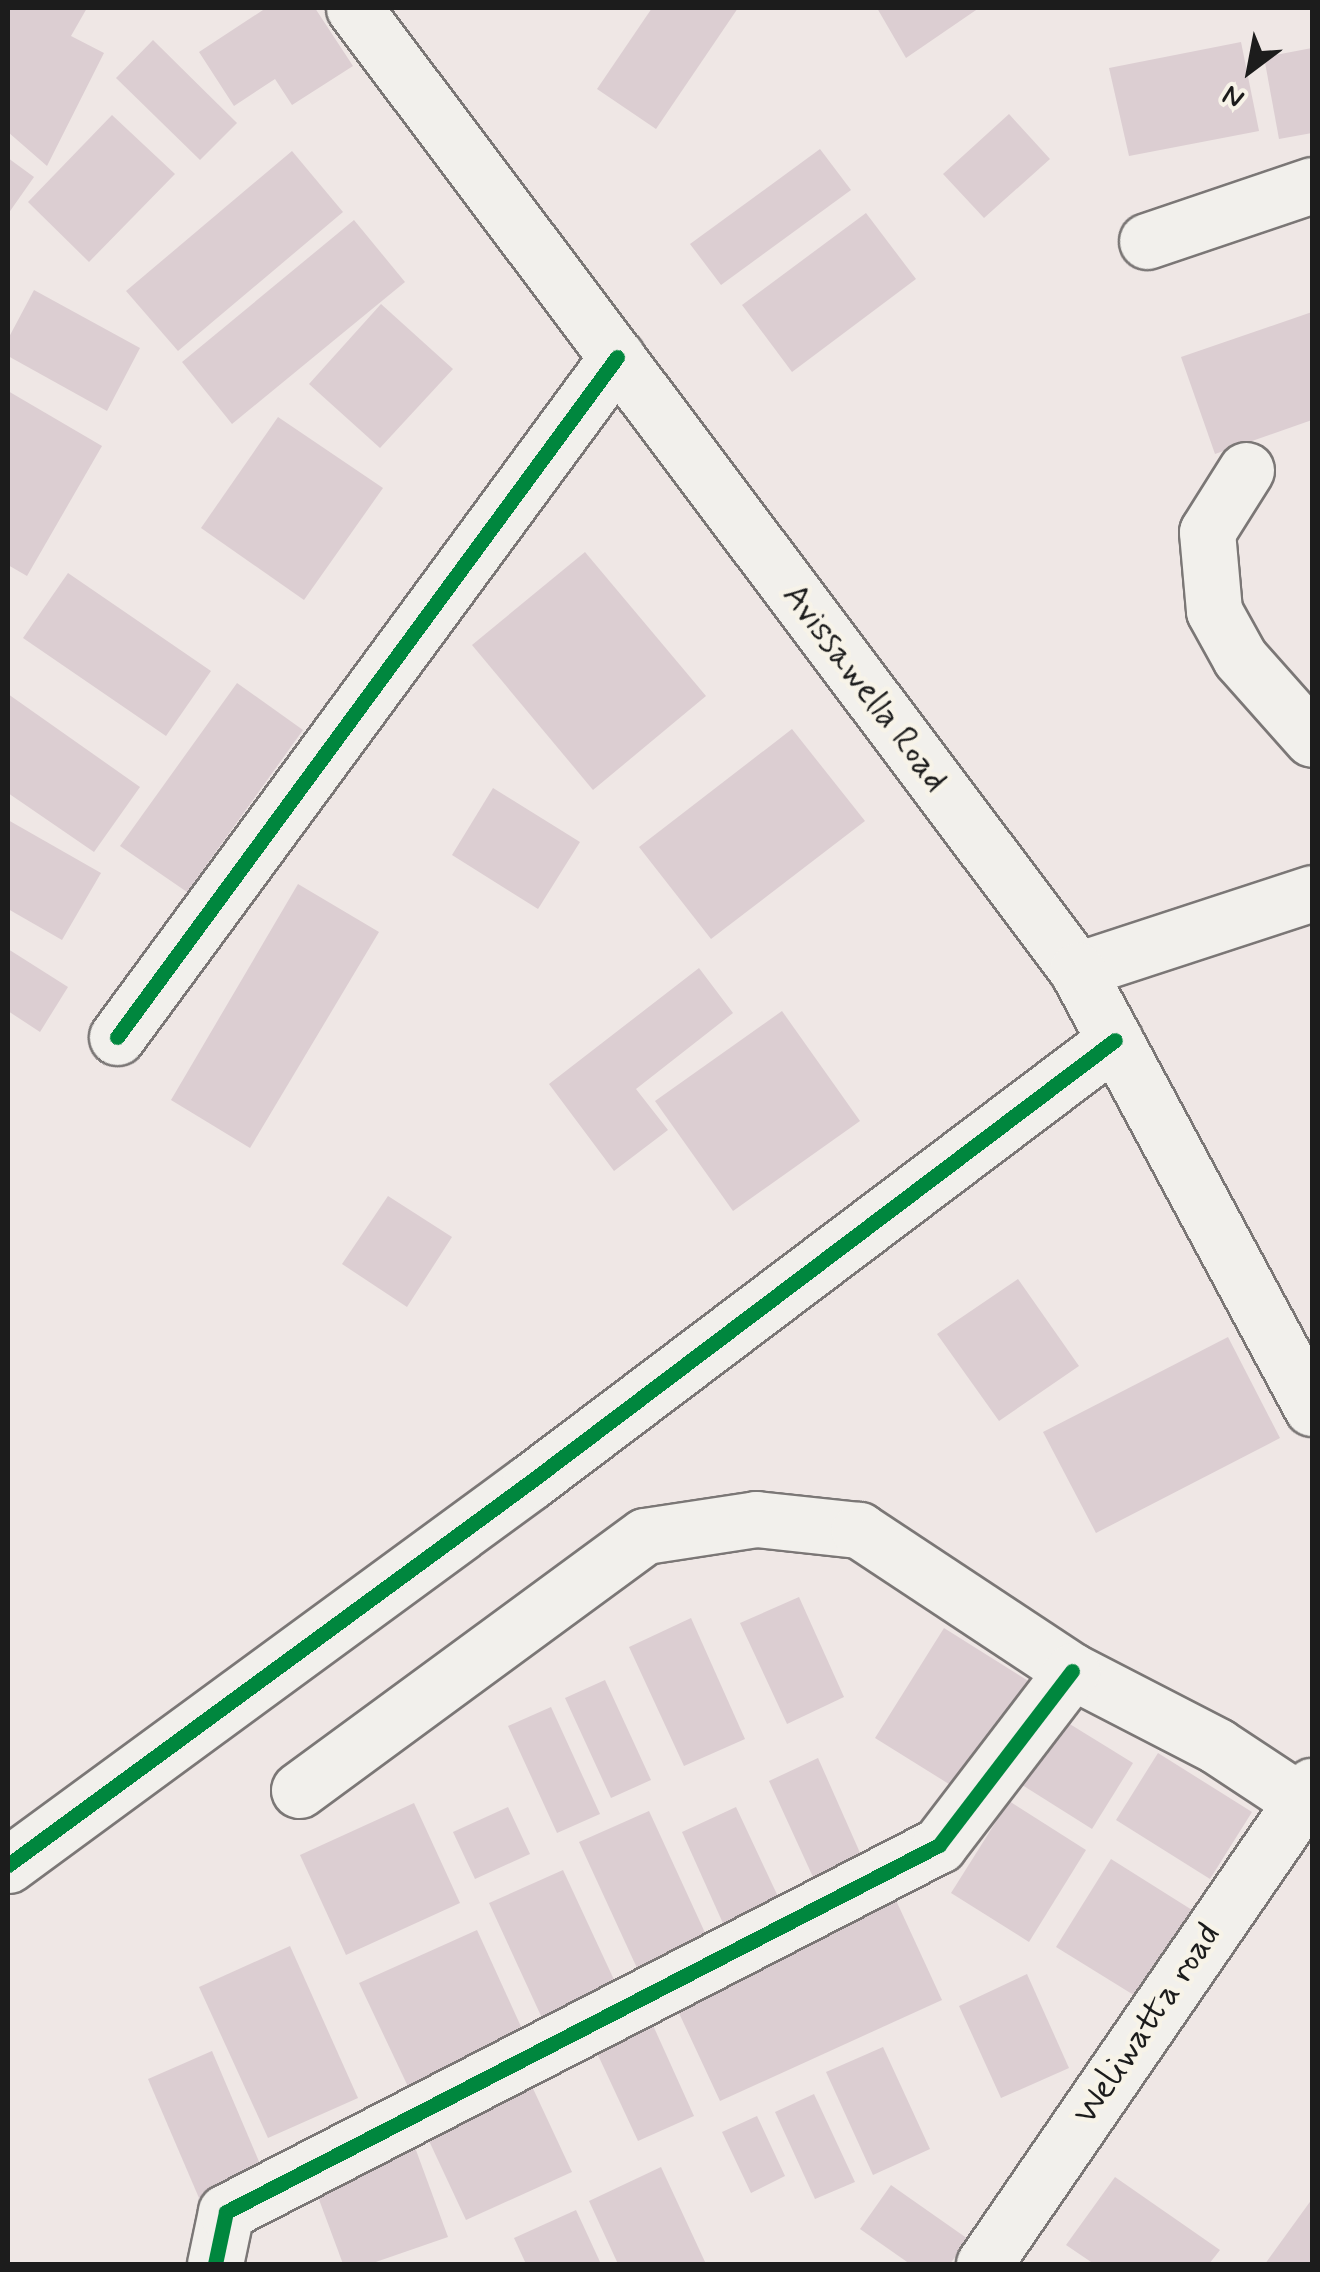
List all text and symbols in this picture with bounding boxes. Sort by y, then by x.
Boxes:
north arrow [1200,20,1300,120]
text: N [1216,75,1252,116]
street label: Avissawella Road [773,576,957,800]
street label: Weliwatta road [1064,1915,1230,2133]

